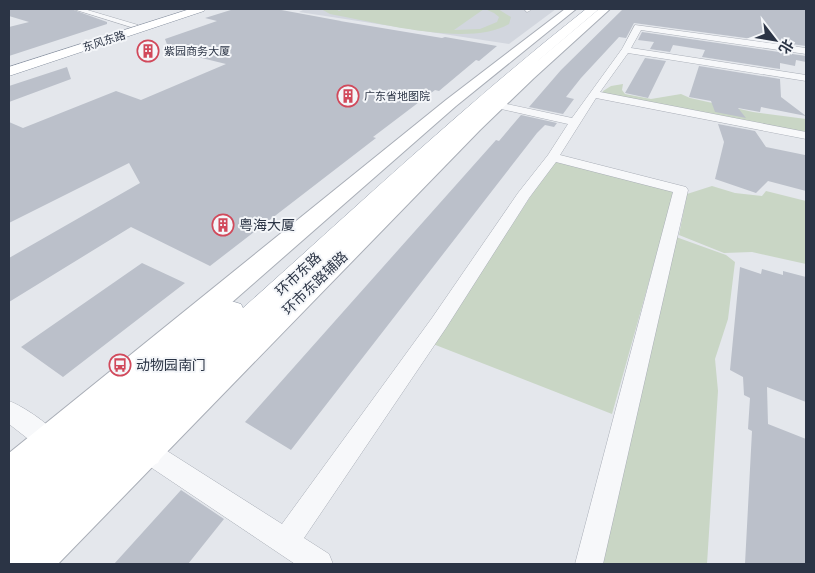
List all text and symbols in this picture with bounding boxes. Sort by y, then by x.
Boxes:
north arrow [750,15,800,65]
street label: 东风东路 [81,27,127,54]
text: 北 [775,36,798,58]
building icon: 紫园商务大厦 [136,39,160,63]
place label: 紫园商务大厦 [164,43,230,58]
building icon: 广东省地图院 [336,84,360,108]
place label: 广东省地图院 [364,88,430,103]
building icon: 粤海大厦 [211,213,235,237]
place label: 粤海大厦 [239,215,295,234]
street label: 环市东路辅路 [278,247,351,319]
street label: 环市东路 [271,248,325,300]
bus stop icon: 动物园南门 [108,353,132,377]
place label: 动物园南门 [136,355,206,374]

